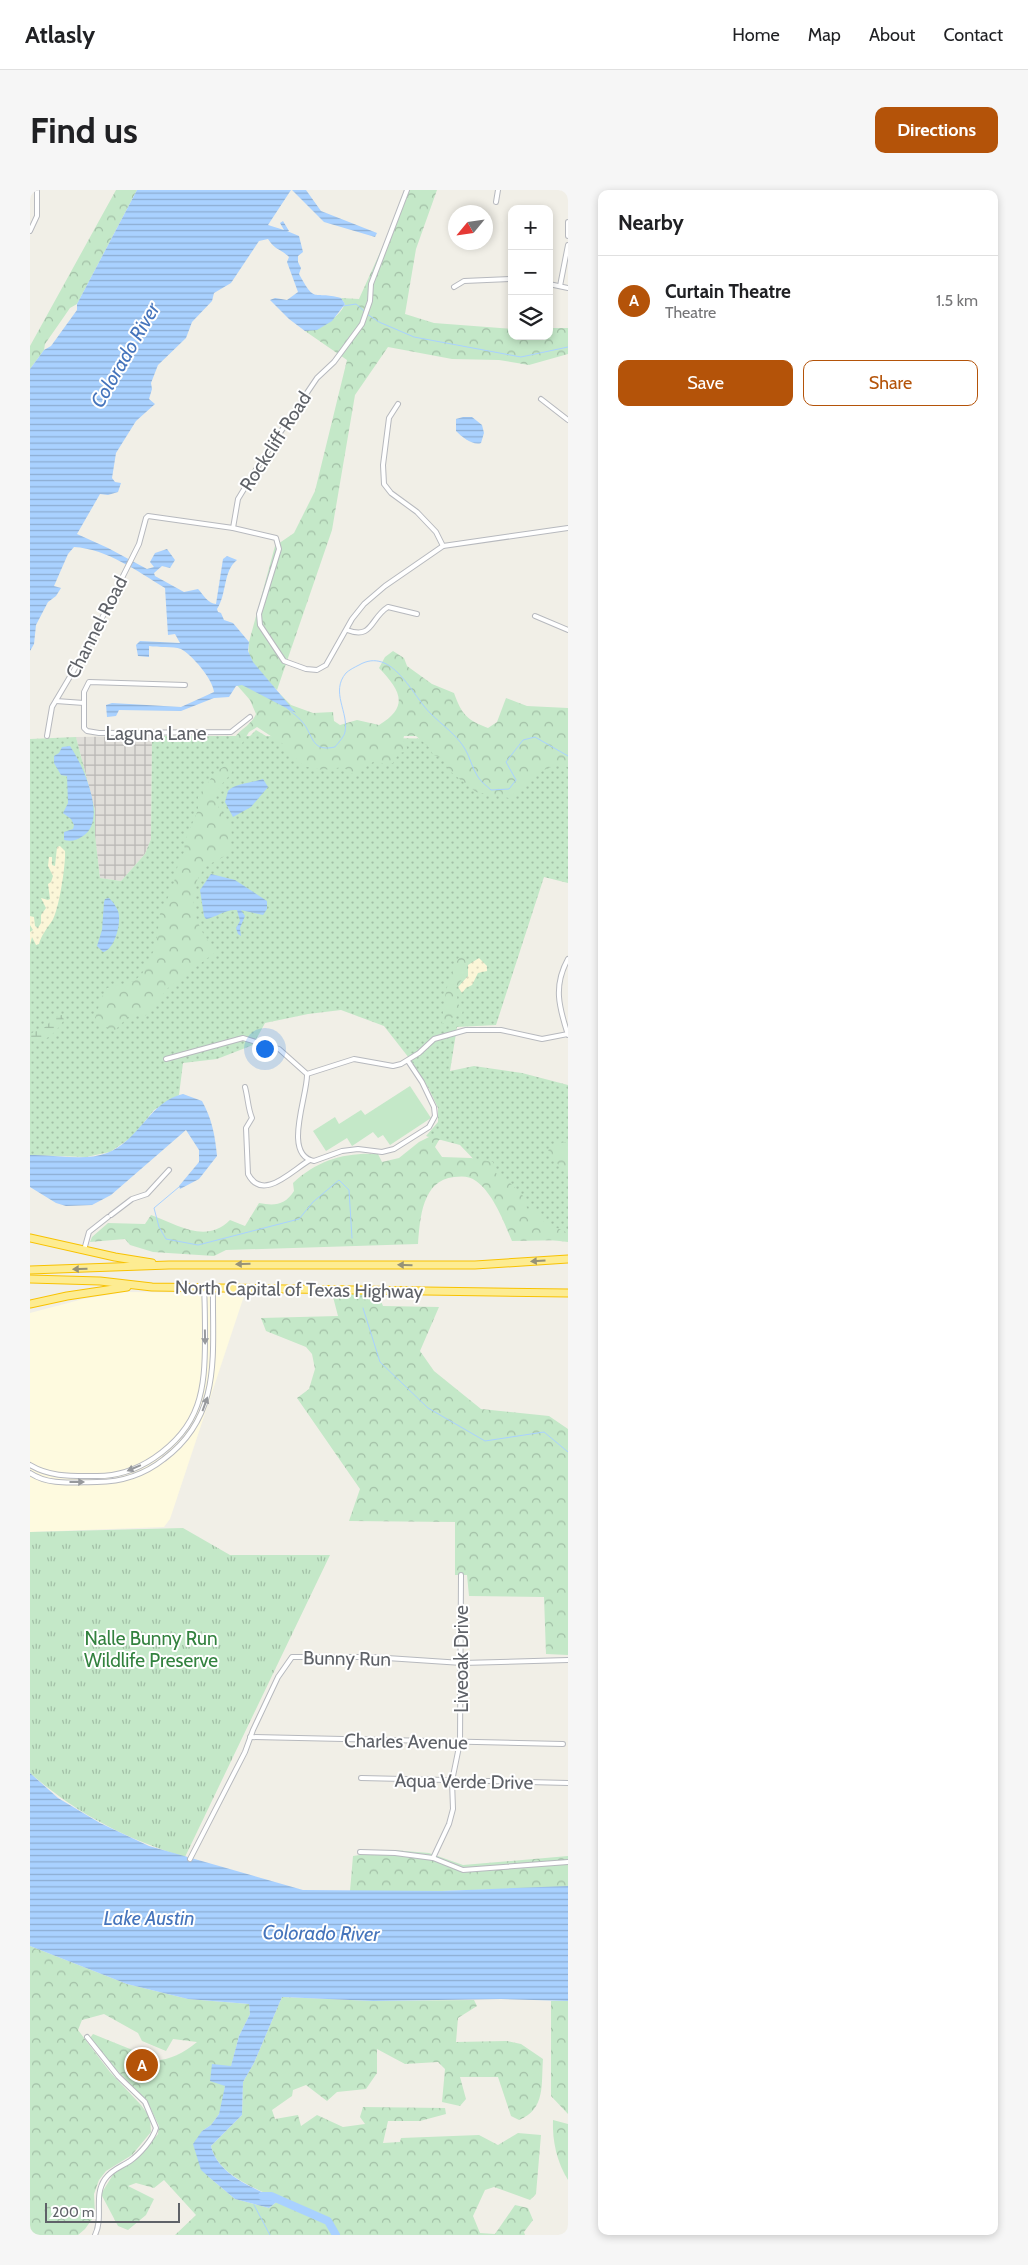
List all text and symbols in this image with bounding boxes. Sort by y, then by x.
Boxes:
text: Atlasly [25,20,95,49]
text: Home [732,24,780,46]
text: Map [808,24,841,46]
text: About [869,24,915,46]
text: Contact [943,24,1003,46]
button: Directions [875,107,998,153]
text: Find us [30,109,138,152]
north arrow [448,205,493,250]
map controls [508,205,553,340]
button: + [508,205,553,250]
text: Nearby [618,210,684,235]
button: − [508,250,553,295]
text: Curtain Theatre [665,280,791,303]
text: A [629,291,639,310]
text: 1.5 km [936,291,978,310]
button: layers [508,295,553,340]
water label: Colorado River [85,298,165,412]
text: Theatre [665,303,716,322]
button: Save [618,360,793,406]
button: Share [803,360,978,406]
street label: Rockcliff Road [235,387,316,495]
street label: Channel Road [61,572,132,682]
street label: Laguna Lane [105,722,207,745]
your location [252,1036,278,1062]
one-way arrow [530,1258,546,1266]
one-way arrow [235,1261,251,1269]
one-way arrow [397,1261,413,1269]
one-way arrow [72,1266,88,1274]
street label: North Capital of Texas Highway [175,1276,424,1303]
one-way arrow [201,1329,209,1345]
one-way arrow [202,1397,209,1412]
one-way arrow [127,1465,141,1473]
one-way arrow [69,1478,85,1486]
street label: Liveoak Drive [450,1605,473,1713]
park label: Nalle Bunny Run Wildlife Preserve [84,1627,218,1672]
street label: Bunny Run [303,1646,391,1671]
street label: Charles Avenue [344,1729,468,1754]
street label: Aqua Verde Drive [395,1769,534,1794]
water label: Lake Austin [103,1906,195,1930]
water label: Colorado River [262,1920,381,1946]
pin: A [126,2046,158,2084]
scale bar [45,2200,180,2223]
text: 200 m [52,2203,94,2221]

